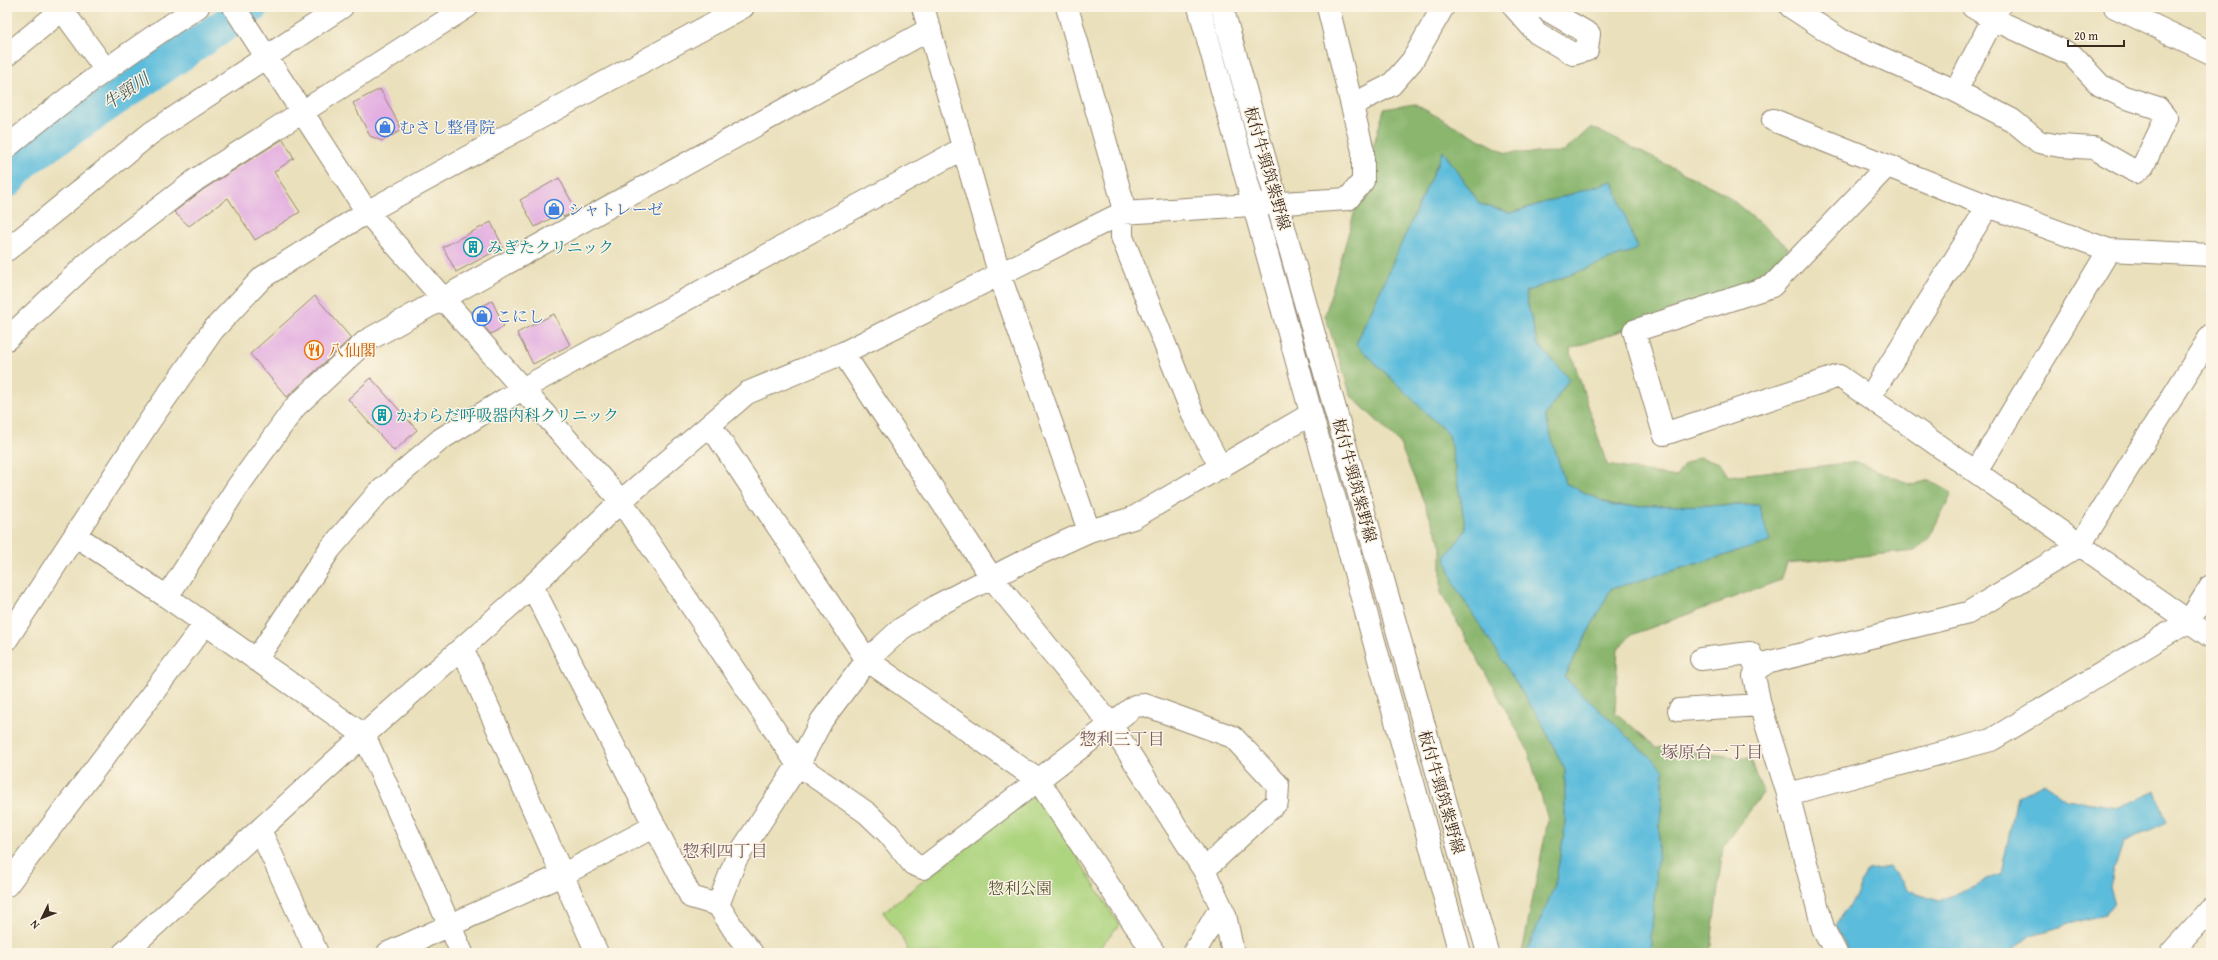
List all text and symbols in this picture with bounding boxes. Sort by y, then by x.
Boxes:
scale bar [2068,22,2124,48]
text: 20 m [2074,27,2098,44]
water label: 牛頸川 [98,65,156,115]
street label: 板付牛頸筑紫野線 [1239,103,1297,233]
place label: むさし整骨院 [399,115,495,139]
shop icon: むさし整骨院 [374,116,396,138]
place label: シャトレーゼ [568,197,663,221]
shop icon: シャトレーゼ [543,198,565,220]
place label: みぎたクリニック [487,235,614,259]
building icon: みぎたクリニック [462,236,484,258]
place label: こにし [496,304,544,328]
shop icon: こにし [471,305,493,327]
place label: 八仙閣 [328,338,376,362]
restaurant icon: 八仙閣 [303,339,325,361]
place label: かわらだ呼吸器内科クリニック [396,403,619,427]
building icon: かわらだ呼吸器内科クリニック [371,404,393,426]
street label: 板付牛頸筑紫野線 [1327,415,1383,545]
district label: 惣利三丁目 [1080,726,1165,751]
street label: 板付牛頸筑紫野線 [1413,727,1471,857]
district label: 塚原台一丁目 [1661,739,1763,764]
district label: 惣利四丁目 [683,838,768,863]
park label: 惣利公園 [988,876,1052,900]
north arrow [22,898,62,938]
text: N [26,916,43,933]

